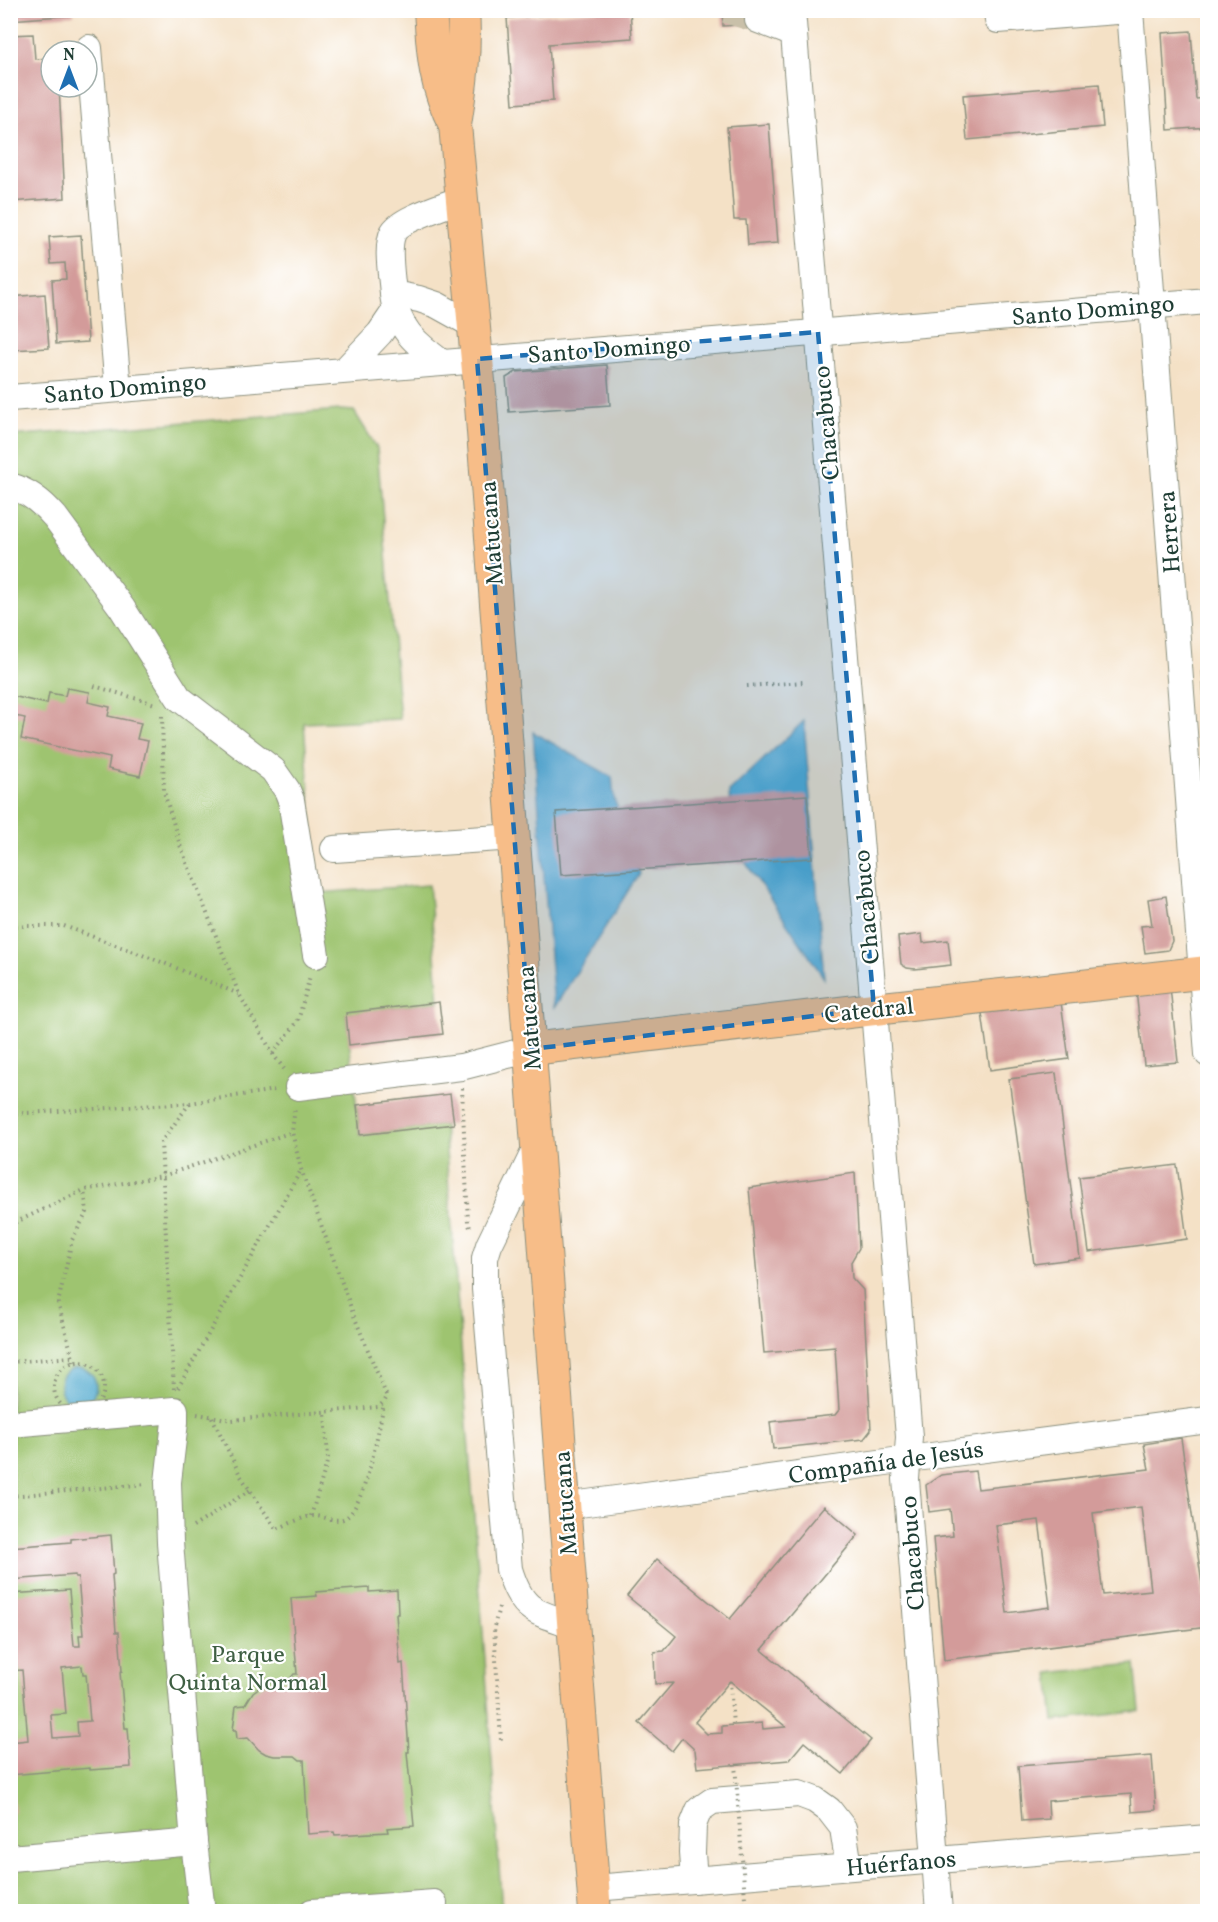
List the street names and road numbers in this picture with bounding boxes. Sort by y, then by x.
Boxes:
street label: Santo Domingo [1010,288,1176,336]
street label: Santo Domingo [526,328,692,374]
street label: Chacabuco [806,364,850,481]
street label: Santo Domingo [42,366,208,414]
street label: Matucana [472,479,514,586]
street label: Herrera [1151,489,1191,574]
street label: Chacabuco [846,848,890,965]
street label: Matucana [510,964,552,1071]
street label: Catedral [823,990,916,1034]
street label: Compañía de Jesús [786,1433,986,1495]
street label: Matucana [546,1449,588,1556]
street label: Chacabuco [893,1494,935,1611]
street label: Huérfanos [845,1843,958,1887]

